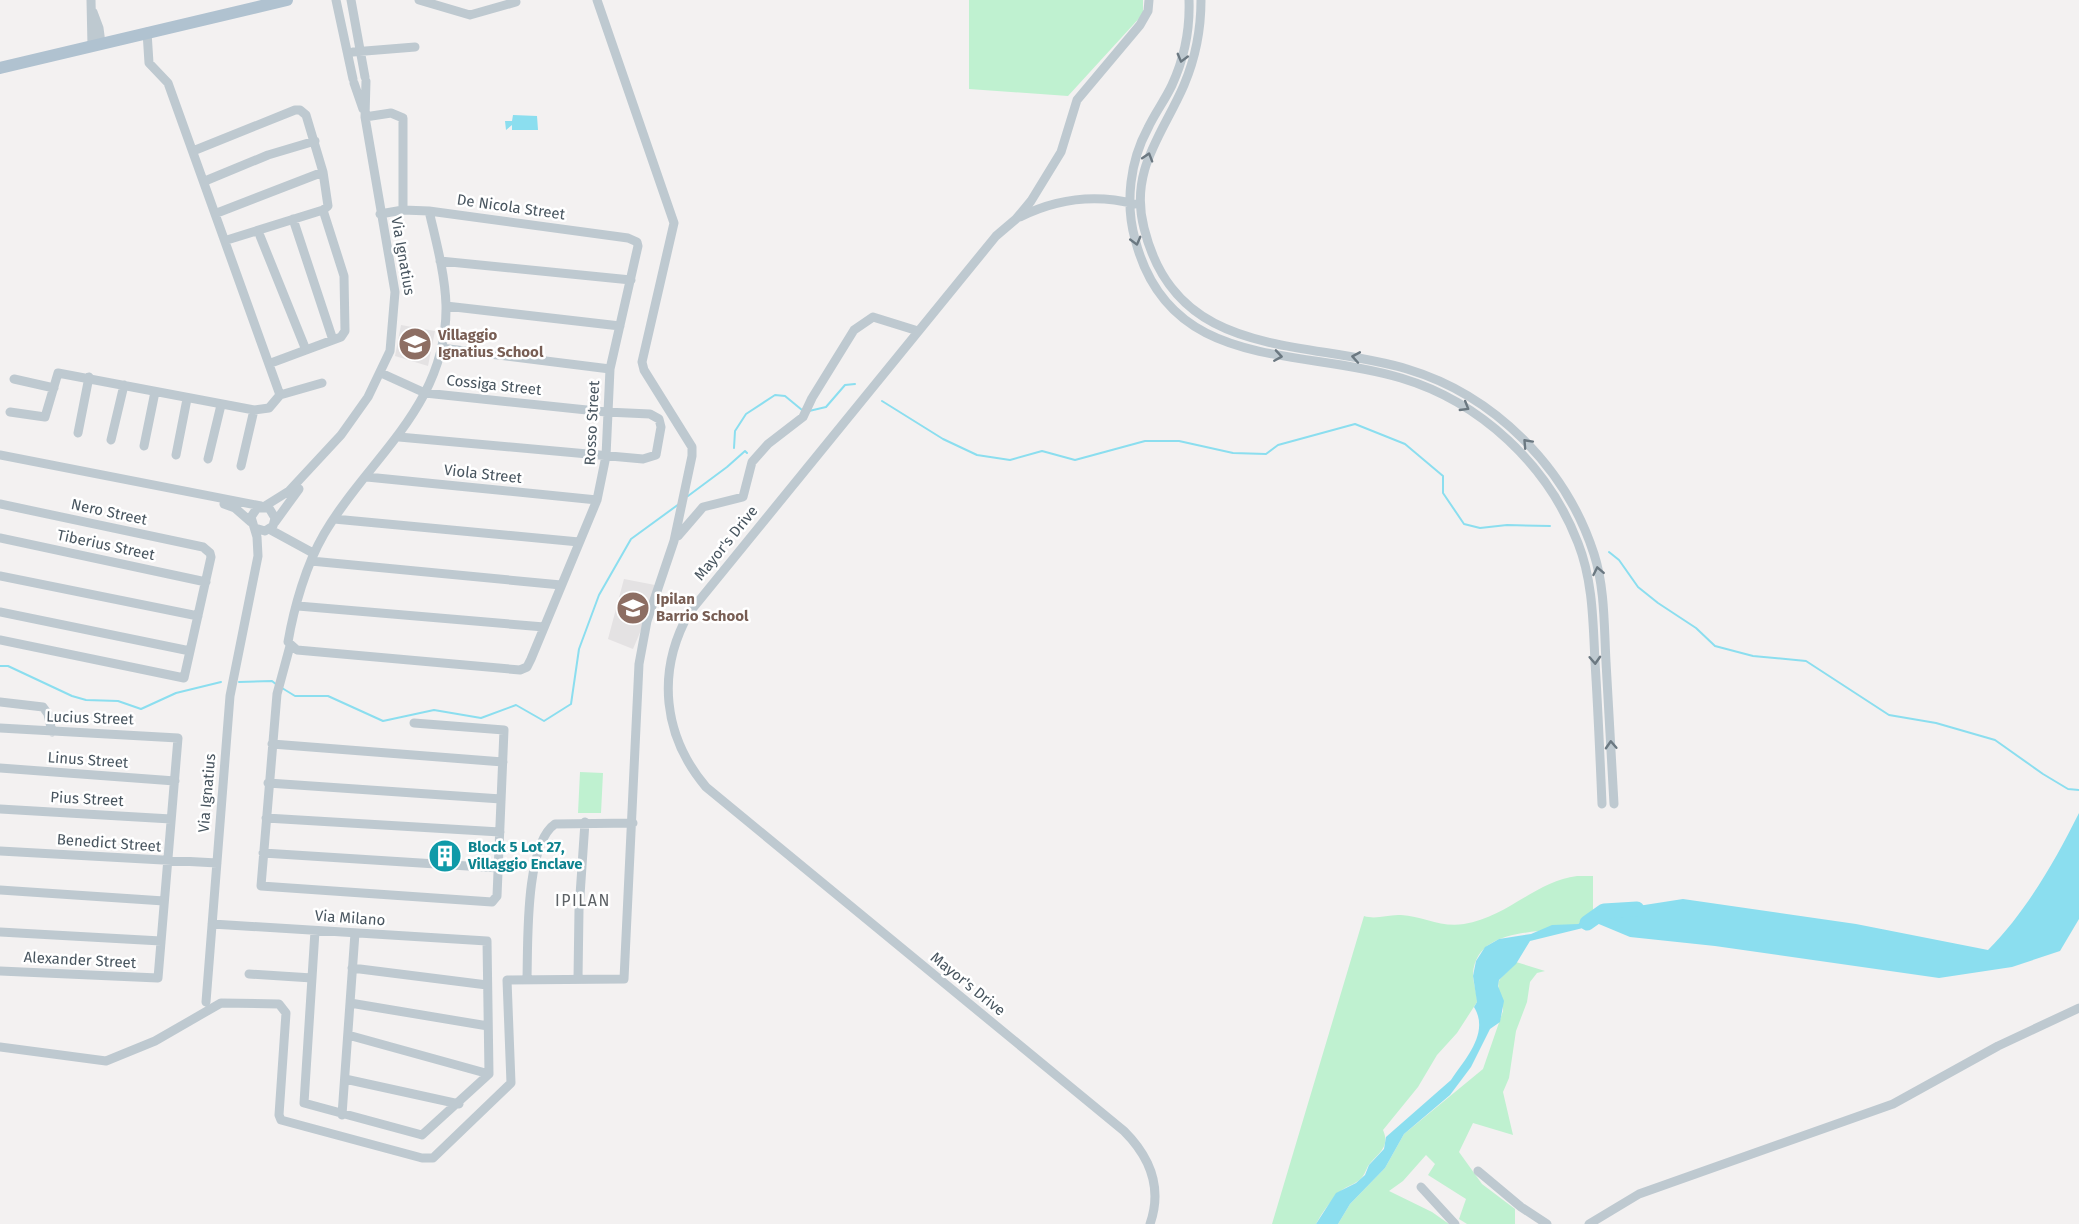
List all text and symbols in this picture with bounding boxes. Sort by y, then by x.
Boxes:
one-way arrow [1176,53,1189,63]
one-way arrow [1141,152,1153,163]
street label: De Nicola Street [456,190,567,224]
street label: Via Ignatius [387,215,419,297]
one-way arrow [1129,235,1141,246]
school or university icon: Villaggio Ignatius School [397,326,433,362]
place label: Villaggio Ignatius School [437,326,544,361]
one-way arrow [1273,349,1283,362]
one-way arrow [1351,352,1360,364]
street label: Cossiga Street [446,371,543,399]
street label: Rosso Street [581,380,603,466]
one-way arrow [1459,399,1469,411]
one-way arrow [1523,439,1534,449]
street label: Viola Street [443,461,524,487]
street label: Nero Street [69,495,149,529]
street label: Mayor's Drive [690,502,762,584]
street label: Tiberius Street [55,526,157,564]
one-way arrow [1592,566,1605,576]
school or university icon: Ipilan Barrio School [615,590,651,626]
place label: Ipilan Barrio School [656,590,749,625]
one-way arrow [1588,655,1601,664]
street label: Lucius Street [46,707,135,729]
one-way arrow [1604,741,1617,750]
street label: Linus Street [47,748,130,772]
street label: Via Ignatius [195,753,219,833]
street label: Pius Street [50,788,125,810]
street label: Benedict Street [56,830,162,856]
building icon: Block 5 Lot 27, Villaggio Enclave [427,838,463,874]
place label: Block 5 Lot 27, Villaggio Enclave [467,838,583,873]
district label: IPILAN [555,891,611,910]
street label: Via Milano [314,907,386,929]
street label: Alexander Street [23,948,137,972]
street label: Mayor's Drive [927,948,1009,1020]

